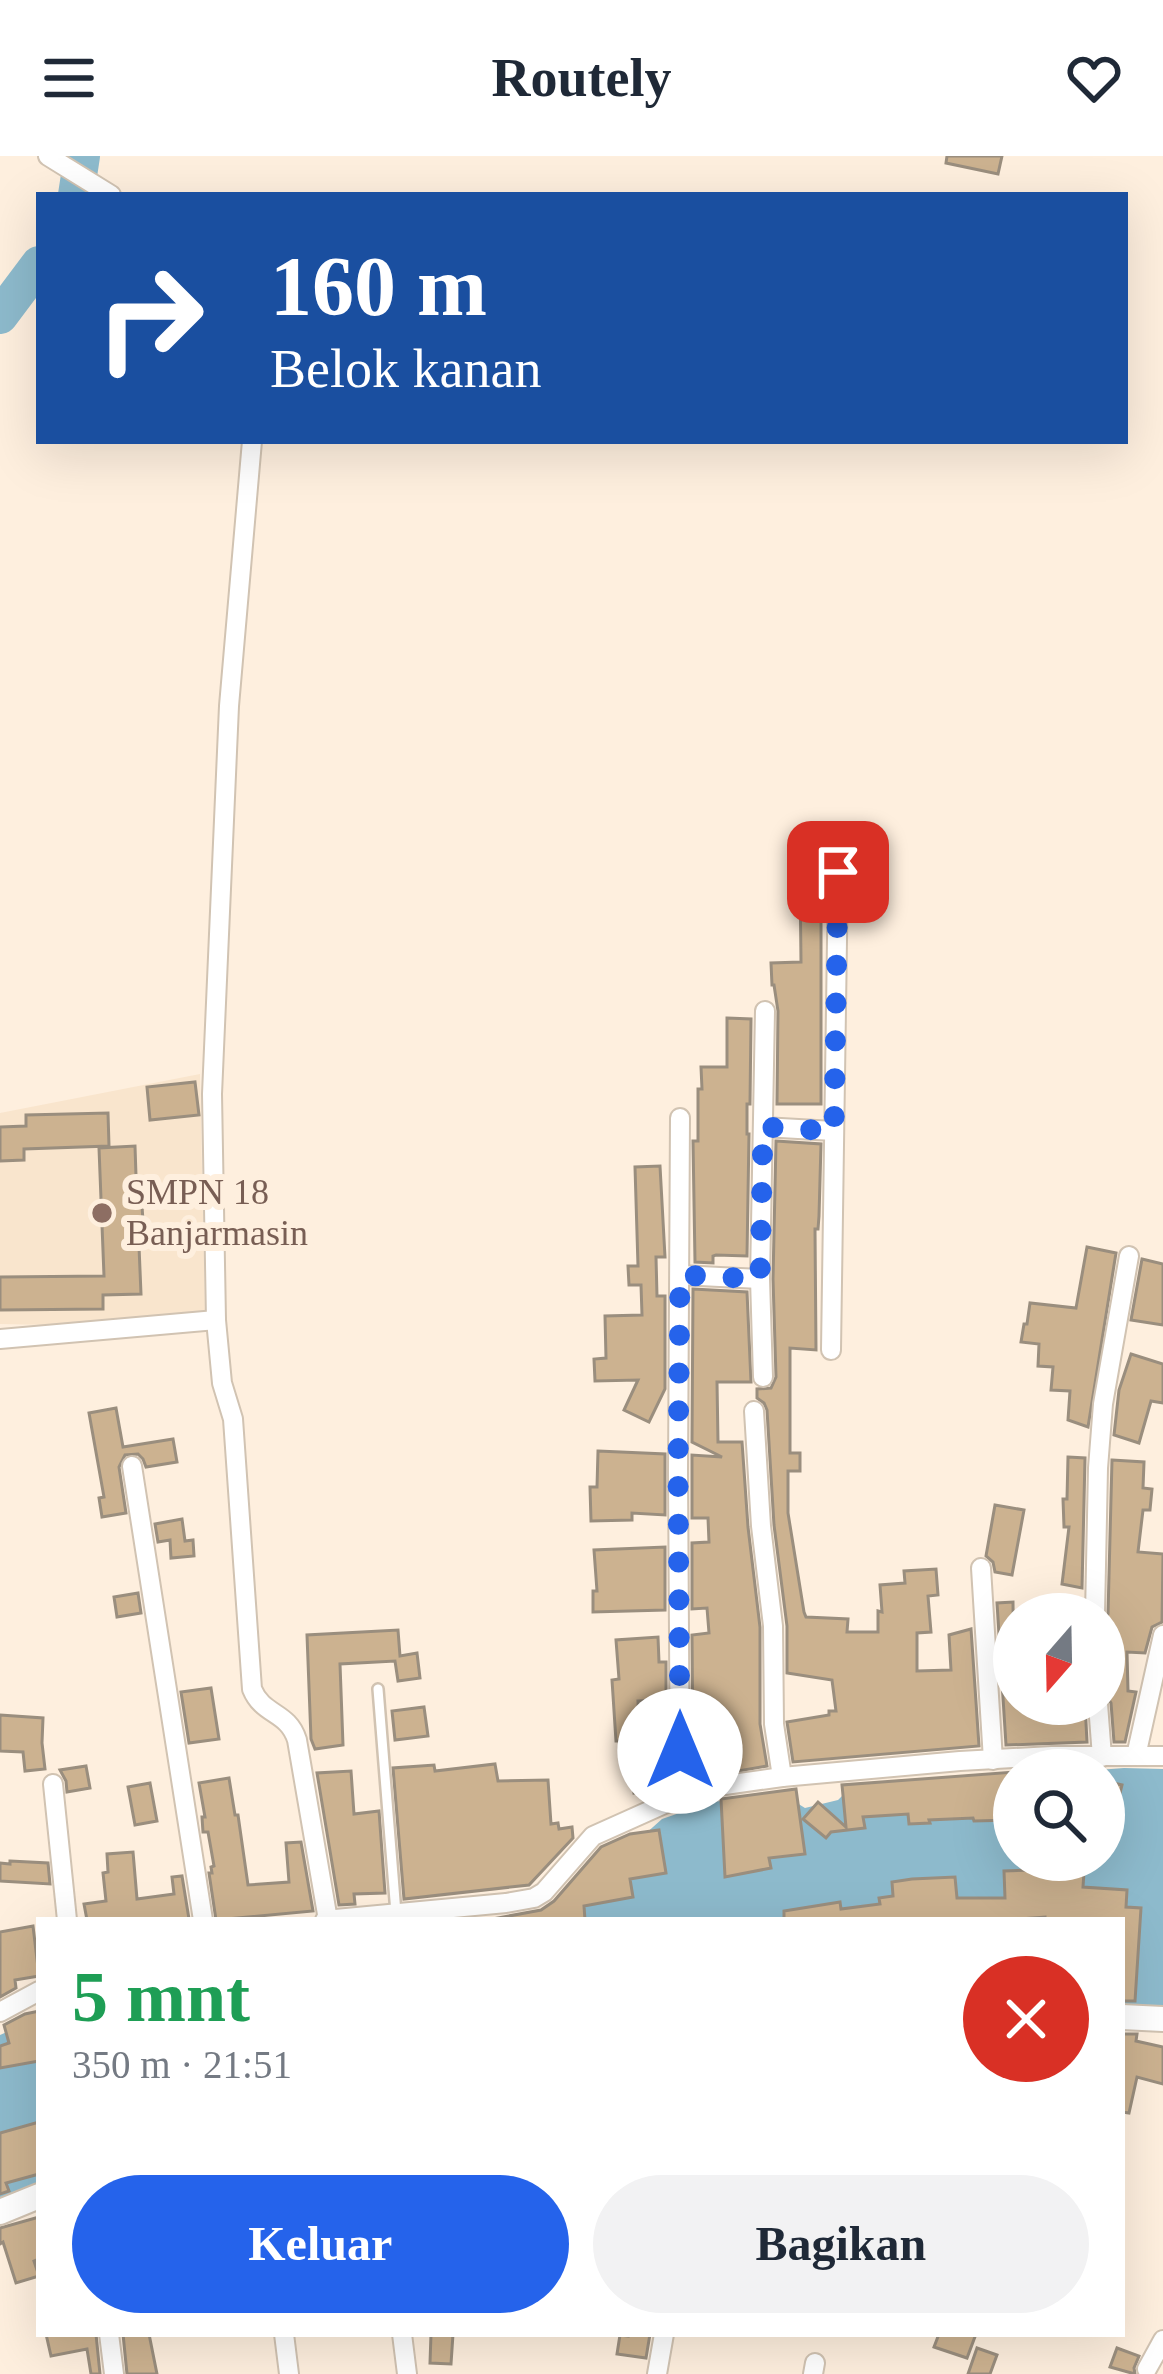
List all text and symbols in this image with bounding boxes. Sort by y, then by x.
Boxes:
icon: menu [36,45,102,111]
icon: heart [1061,45,1127,111]
text: Routely [492,48,671,108]
icon: right [72,240,228,396]
text: 160 m [270,240,487,333]
text: Belok kanan [270,339,541,399]
pin [787,821,889,923]
icon: arrive [805,839,871,905]
place label: SMPN 18 Banjarmasin [126,1172,308,1253]
marker: SMPN 18 Banjarmasin [89,1200,115,1226]
north arrow [993,1593,1125,1725]
map controls [993,1593,1125,1881]
position arrow [617,1688,743,1814]
button: search [993,1749,1125,1881]
button: close [963,1956,1089,2082]
text: 5 mnt [72,1957,250,2037]
text: 350 m · 21:51 [72,2043,292,2086]
button: Keluar [72,2175,569,2313]
button: Bagikan [593,2175,1089,2313]

